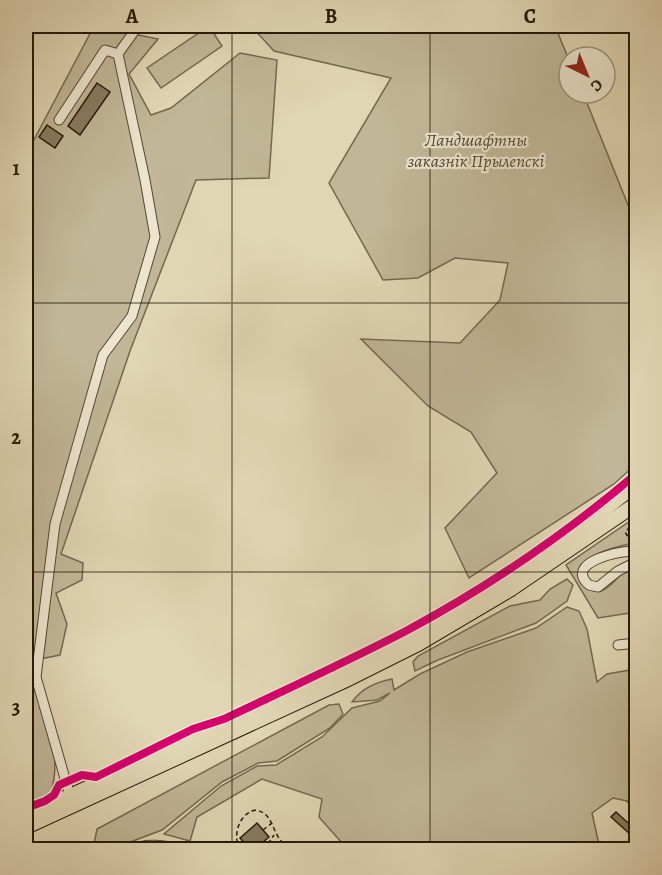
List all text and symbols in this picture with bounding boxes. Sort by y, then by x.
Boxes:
text: A [125,3,139,30]
text: B [325,3,337,30]
text: C [524,3,536,30]
north arrow [557,45,617,105]
text: С [585,74,608,97]
park label: Ландшафтны заказнік Прылепскі [408,128,545,173]
text: 1 [12,155,20,182]
text: 2 [11,424,21,451]
text: 3 [12,694,20,721]

